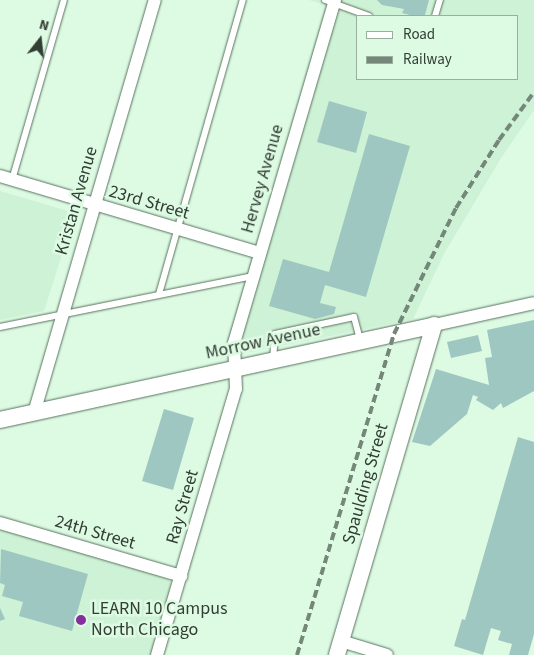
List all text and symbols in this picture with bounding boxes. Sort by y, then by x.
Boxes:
north arrow [15,15,65,65]
text: N [37,15,51,36]
legend [356,15,519,80]
text: Road [403,24,435,45]
text: Railway [403,49,452,70]
street label: Hervey Avenue [237,122,289,236]
street label: Kristan Avenue [51,144,103,258]
street label: 23rd Street [106,181,192,225]
street label: Morrow Avenue [204,319,322,365]
street label: Spaulding Street [338,421,394,547]
street label: Ray Street [162,467,204,547]
street label: 24th Street [52,511,138,555]
place label: LEARN 10 Campus North Chicago [91,599,228,642]
marker: LEARN 10 Campus North Chicago [75,614,87,626]

